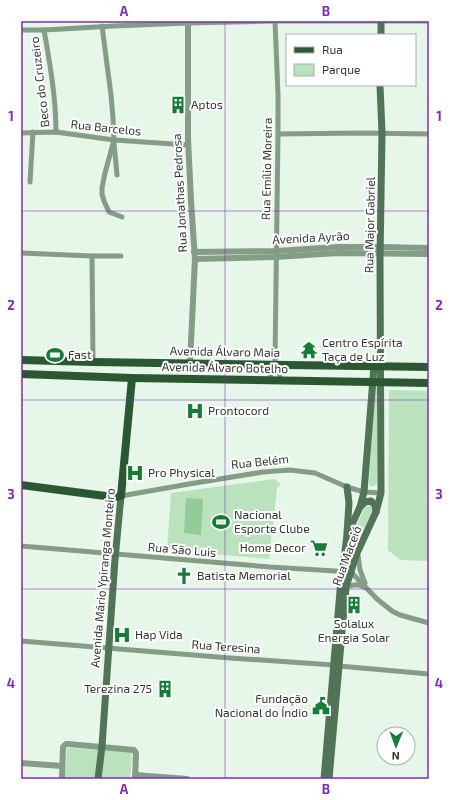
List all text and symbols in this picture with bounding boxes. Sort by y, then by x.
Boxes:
text: A [120,3,129,19]
text: B [322,3,330,19]
legend [286,34,416,86]
street label: Beco do Cruzeiro [26,36,52,128]
text: Rua [322,42,343,56]
text: Parque [322,62,360,76]
building icon: Aptos [168,95,188,115]
place label: Aptos [191,97,223,111]
text: 1 [8,108,14,124]
text: 1 [436,108,442,124]
street label: Rua Barcelos [70,116,142,138]
street label: Rua Emílio Moreira [258,118,274,220]
street label: Rua Jonathas Pedrosa [169,133,189,253]
street label: Rua Major Gabriel [361,176,378,273]
street label: Avenida Ayrão [272,228,350,246]
text: 2 [7,297,15,313]
text: 2 [435,297,443,313]
place label: Centro Espírita Taça de Luz [322,335,403,364]
temple icon: Centro Espírita Taça de Luz [299,340,319,360]
street label: Avenida Álvaro Maia [170,343,280,359]
sports icon: Fast [45,345,65,365]
place label: Fast [68,347,92,361]
street label: Avenida Álvaro Botelho [162,359,288,375]
hospital icon: Prontocord [185,401,205,421]
place label: Prontocord [208,403,269,417]
street label: Rua Belém [230,451,289,471]
hospital icon: Pro Physical [125,463,145,483]
place label: Pro Physical [148,465,215,479]
text: 3 [7,486,15,502]
text: 3 [435,486,443,502]
street label: Avenida Mário Ypiranga Monteiro [87,487,117,668]
place label: Nacional Esporte Clube [234,507,310,535]
sports icon: Nacional Esporte Clube [211,512,231,532]
street label: Rua Maceió [329,524,363,587]
supermarket icon: Home Decor [309,538,329,558]
street label: Rua São Luis [147,539,217,559]
place label: Home Decor [240,540,306,554]
church icon: Batista Memorial [174,566,194,586]
place label: Batista Memorial [197,568,291,582]
building icon: Solalux Energia Solar [344,595,364,615]
place label: Solalux Energia Solar [318,616,390,644]
hospital icon: Hap Vida [112,625,132,645]
place label: Hap Vida [135,627,183,641]
street label: Rua Teresina [191,637,261,655]
text: 4 [7,675,15,691]
text: 4 [435,675,443,691]
building icon: Terezina 275 [155,679,175,699]
place label: Terezina 275 [84,681,152,695]
place label: Fundação Nacional do Índio [215,691,308,719]
public building icon: Fundação Nacional do Índio [311,696,331,716]
north arrow [376,726,416,766]
text: N [392,750,400,763]
text: A [120,781,129,797]
text: B [322,781,330,797]

